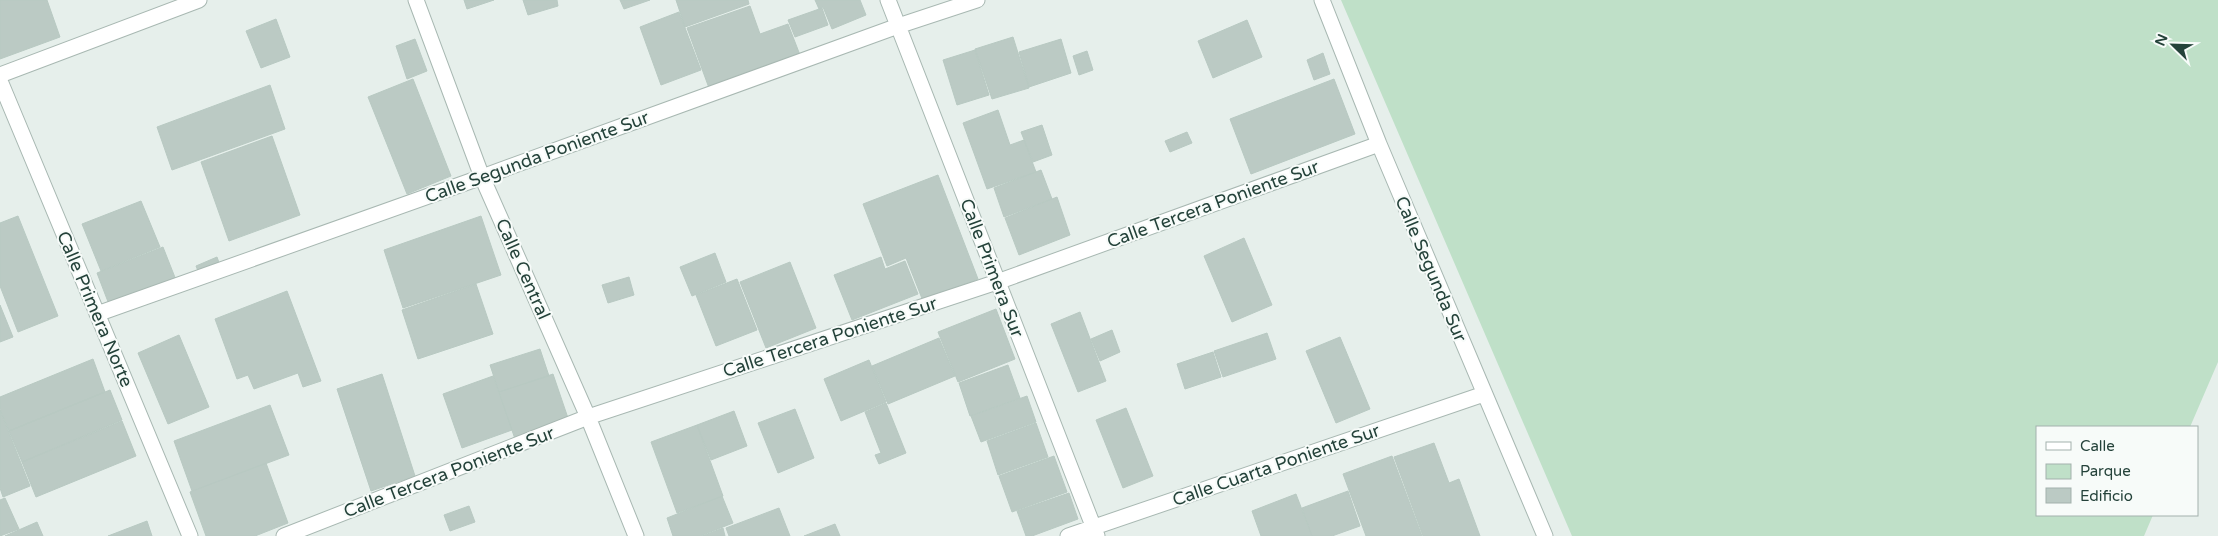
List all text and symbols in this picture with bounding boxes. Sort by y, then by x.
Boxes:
north arrow [2148,20,2198,70]
text: N [2151,32,2172,49]
street label: Calle Segunda Poniente Sur [422,106,652,208]
street label: Calle Tercera Poniente Sur [1104,155,1322,253]
street label: Calle Segunda Sur [1390,193,1472,345]
street label: Calle Primera Sur [955,195,1029,341]
street label: Calle Central [491,215,555,323]
street label: Calle Primera Norte [52,228,138,390]
street label: Calle Tercera Poniente Sur [720,292,940,382]
street label: Calle Cuarta Poniente Sur [1169,419,1383,511]
street label: Calle Tercera Poniente Sur [340,422,558,522]
legend [2036,426,2198,516]
text: Calle [2080,437,2115,455]
text: Parque [2080,462,2131,480]
text: Edificio [2080,487,2133,505]

